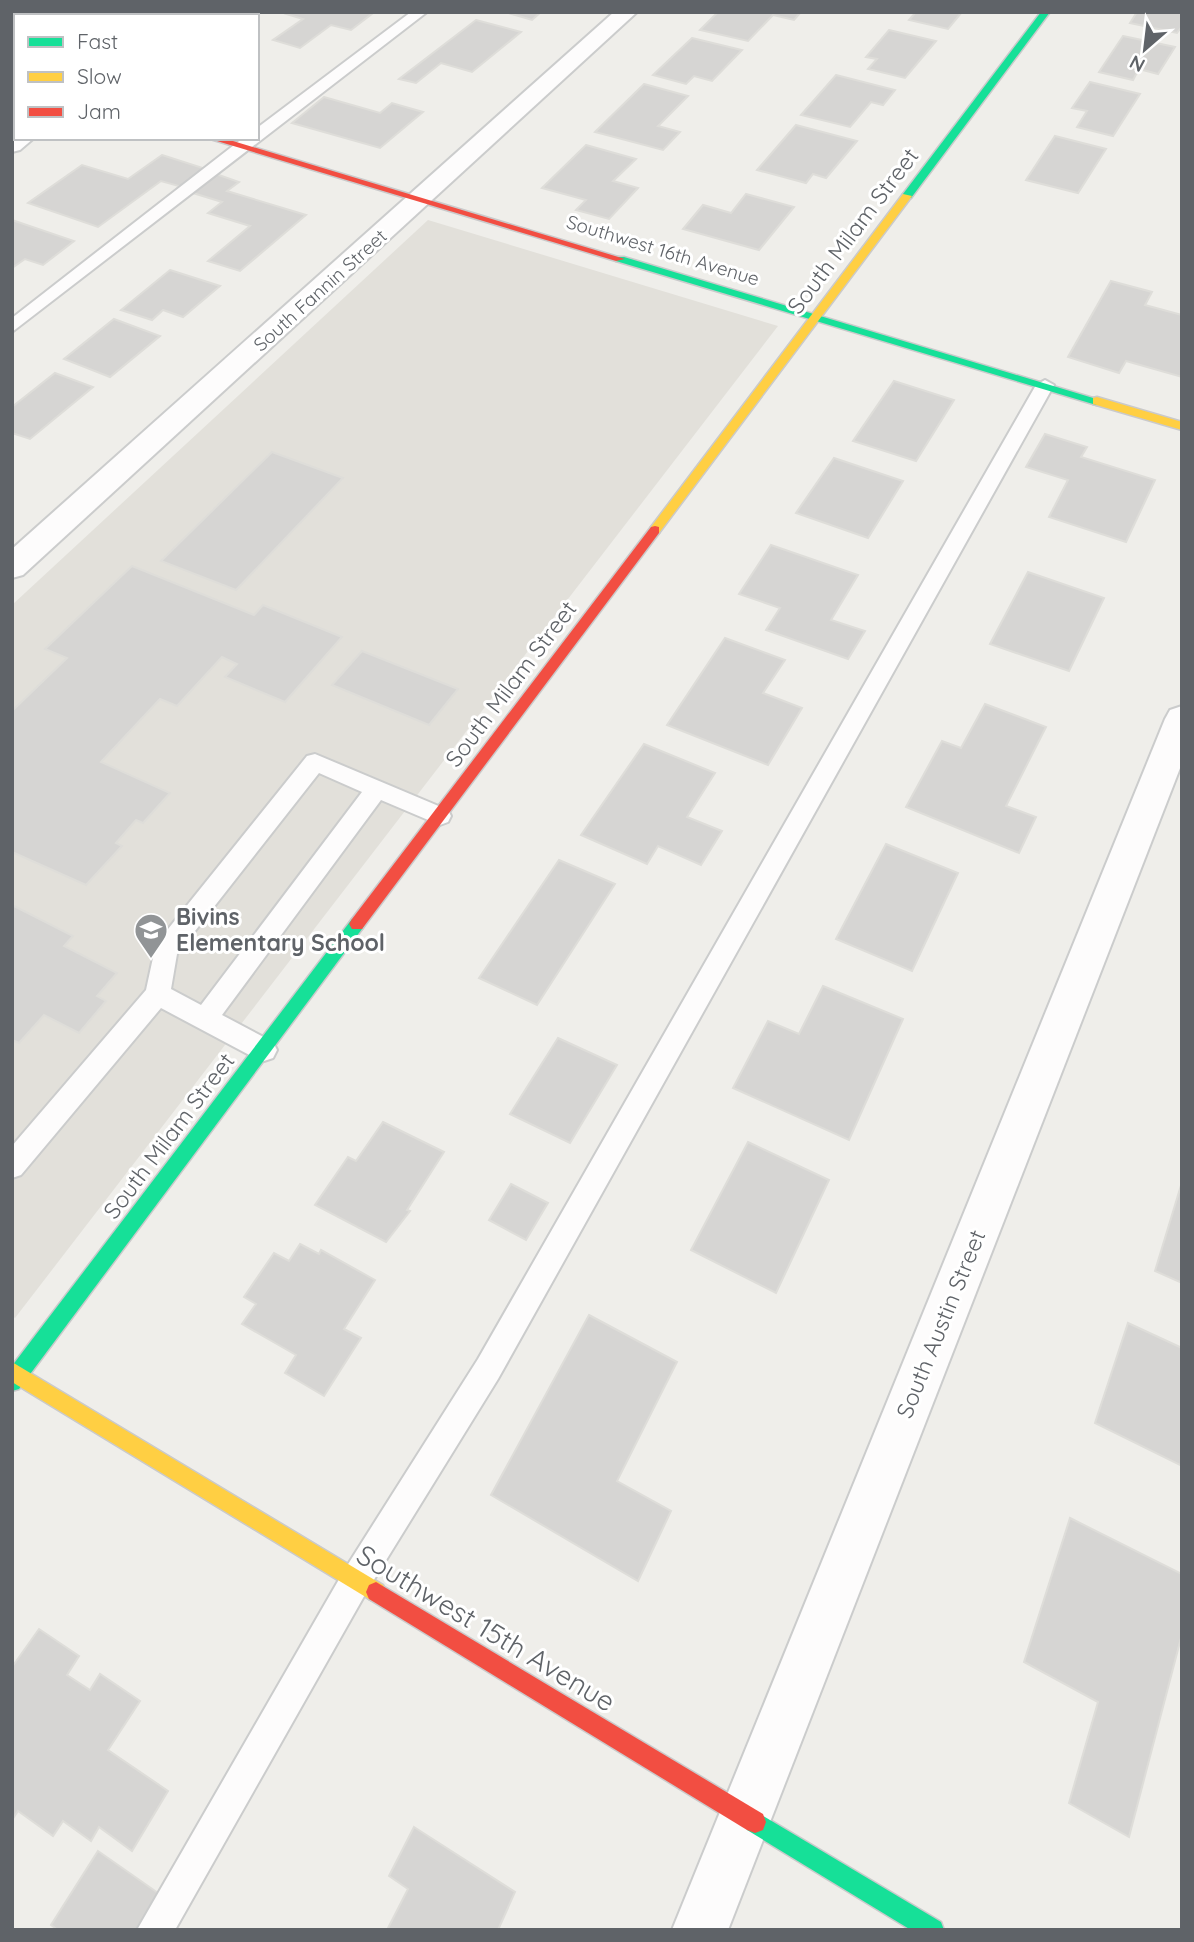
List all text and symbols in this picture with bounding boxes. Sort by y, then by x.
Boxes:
legend [14,14,259,140]
north arrow [1110,14,1180,84]
text: Fast [77,28,118,54]
text: N [1125,50,1149,78]
text: Slow [77,63,122,89]
text: Jam [77,98,121,124]
street label: South Milam Street [781,142,925,319]
street label: Southwest 16th Avenue [564,209,762,291]
street label: South Fannin Street [248,224,392,356]
street label: South Milam Street [439,595,583,772]
place label: Bivins Elementary School [176,902,385,957]
school or university icon: Bivins Elementary School [132,911,170,960]
street label: South Milam Street [97,1047,241,1224]
street label: South Austin Street [889,1225,992,1422]
street label: Southwest 15th Avenue [351,1536,622,1719]

